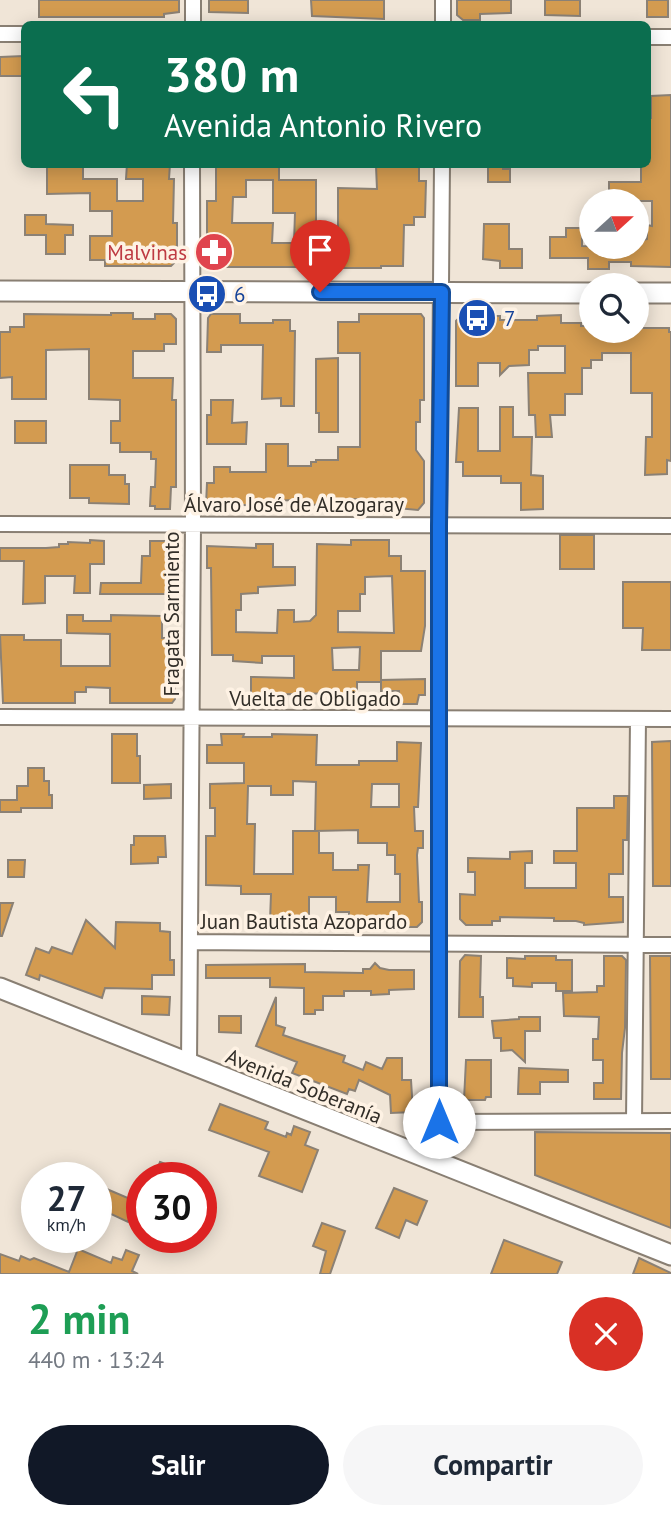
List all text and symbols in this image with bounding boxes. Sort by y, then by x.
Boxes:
text: 380 m [164,42,299,106]
icon: left [49,49,140,140]
text: Avenida Antonio Rivero [164,104,482,146]
north arrow [579,189,649,259]
map controls [579,189,649,343]
pin [290,220,350,292]
pharmacy icon: Malvinas [193,231,235,273]
icon: arrive [301,231,339,269]
place label: Malvinas [107,239,187,266]
bus stop icon: 6 [186,273,228,315]
button: search [579,273,649,343]
place label: 6 [234,281,245,308]
bus stop icon: 7 [456,297,498,339]
place label: 7 [504,305,515,332]
street label: Álvaro José de Alzogaray [184,491,404,518]
street label: Fragata Sarmiento [158,532,185,696]
street label: Vuelta de Obligado [228,685,401,712]
street label: Juan Bautista Azopardo [200,908,407,935]
street label: Avenida Soberanía [222,1042,386,1130]
position arrow [402,1085,476,1159]
speed limit sign: 30 [126,1162,217,1253]
text: 27 [47,1175,86,1221]
text: km/h [47,1213,86,1236]
text: 2 min [28,1291,130,1346]
button: close [569,1297,643,1371]
text: 440 m · 13:24 [28,1345,164,1374]
button: Salir [28,1425,329,1505]
button: Compartir [343,1425,643,1505]

